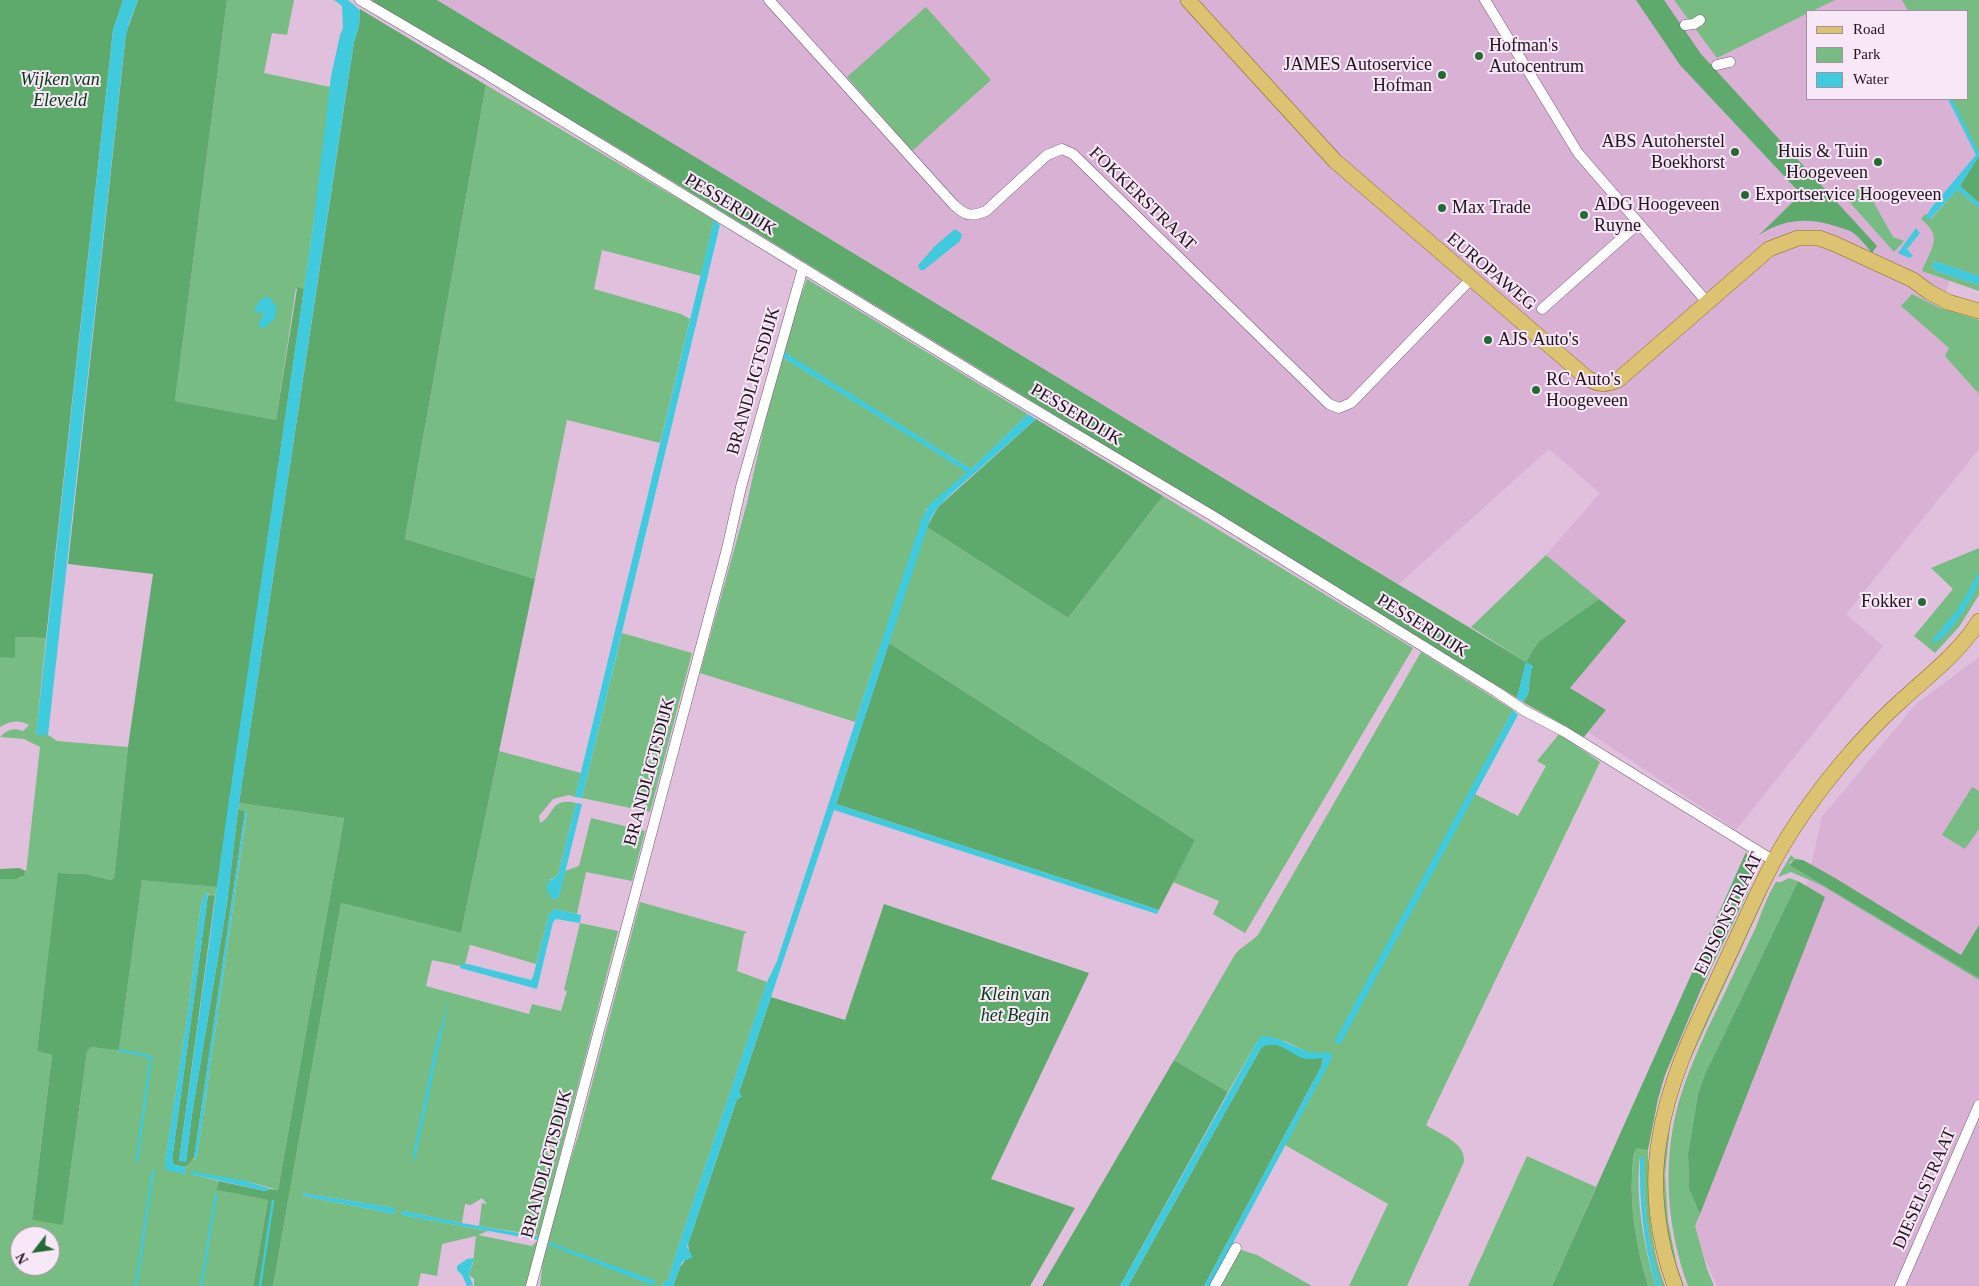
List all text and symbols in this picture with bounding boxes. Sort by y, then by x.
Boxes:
legend [1806,10,1969,100]
text: Road [1853,21,1885,37]
place label: Hofman's Autocentrum [1489,35,1584,78]
text: Park [1853,46,1881,62]
marker: Hofman's Autocentrum [1473,50,1485,62]
place label: JAMES Autoservice Hofman [1284,54,1432,96]
park label: Wijken van Eleveld [20,69,100,112]
marker: JAMES Autoservice Hofman [1436,69,1448,81]
text: Water [1853,71,1888,87]
place label: ABS Autoherstel Boekhorst [1602,131,1725,173]
place label: Huis & Tuin Hoogeveen [1778,141,1868,183]
street label: FOKKERSTRAAT [1084,143,1200,255]
marker: ABS Autoherstel Boekhorst [1729,146,1741,158]
marker: Huis & Tuin Hoogeveen [1872,156,1884,168]
street label: PESSERDIJK [680,169,780,241]
place label: Exportservice Hoogeveen [1755,184,1941,206]
marker: Exportservice Hoogeveen [1739,189,1751,201]
place label: ADG Hoogeveen Ruyne [1594,194,1719,236]
place label: Max Trade [1452,197,1531,219]
marker: Max Trade [1436,202,1448,214]
marker: ADG Hoogeveen Ruyne [1578,209,1590,221]
street label: EUROPAWEG [1442,228,1540,316]
street label: BRANDLIGTSDIJK [723,304,785,458]
place label: AJS Auto's [1498,329,1579,351]
marker: AJS Auto's [1482,334,1494,346]
place label: RC Auto's Hoogeveen [1546,369,1628,412]
street label: PESSERDIJK [1026,379,1126,451]
marker: RC Auto's Hoogeveen [1530,384,1542,396]
street label: PESSERDIJK [1373,590,1471,662]
place label: Fokker [1861,591,1912,613]
marker: Fokker [1916,596,1928,608]
street label: BRANDLIGTSDIJK [620,695,680,849]
street label: EDISONSTRAAT [1690,849,1768,979]
park label: Klein van het Begin [980,984,1050,1026]
street label: BRANDLIGTSDIJK [517,1087,577,1241]
street label: DIESELSTRAAT [1889,1125,1961,1253]
north arrow [10,1226,60,1276]
text: N [13,1250,31,1266]

